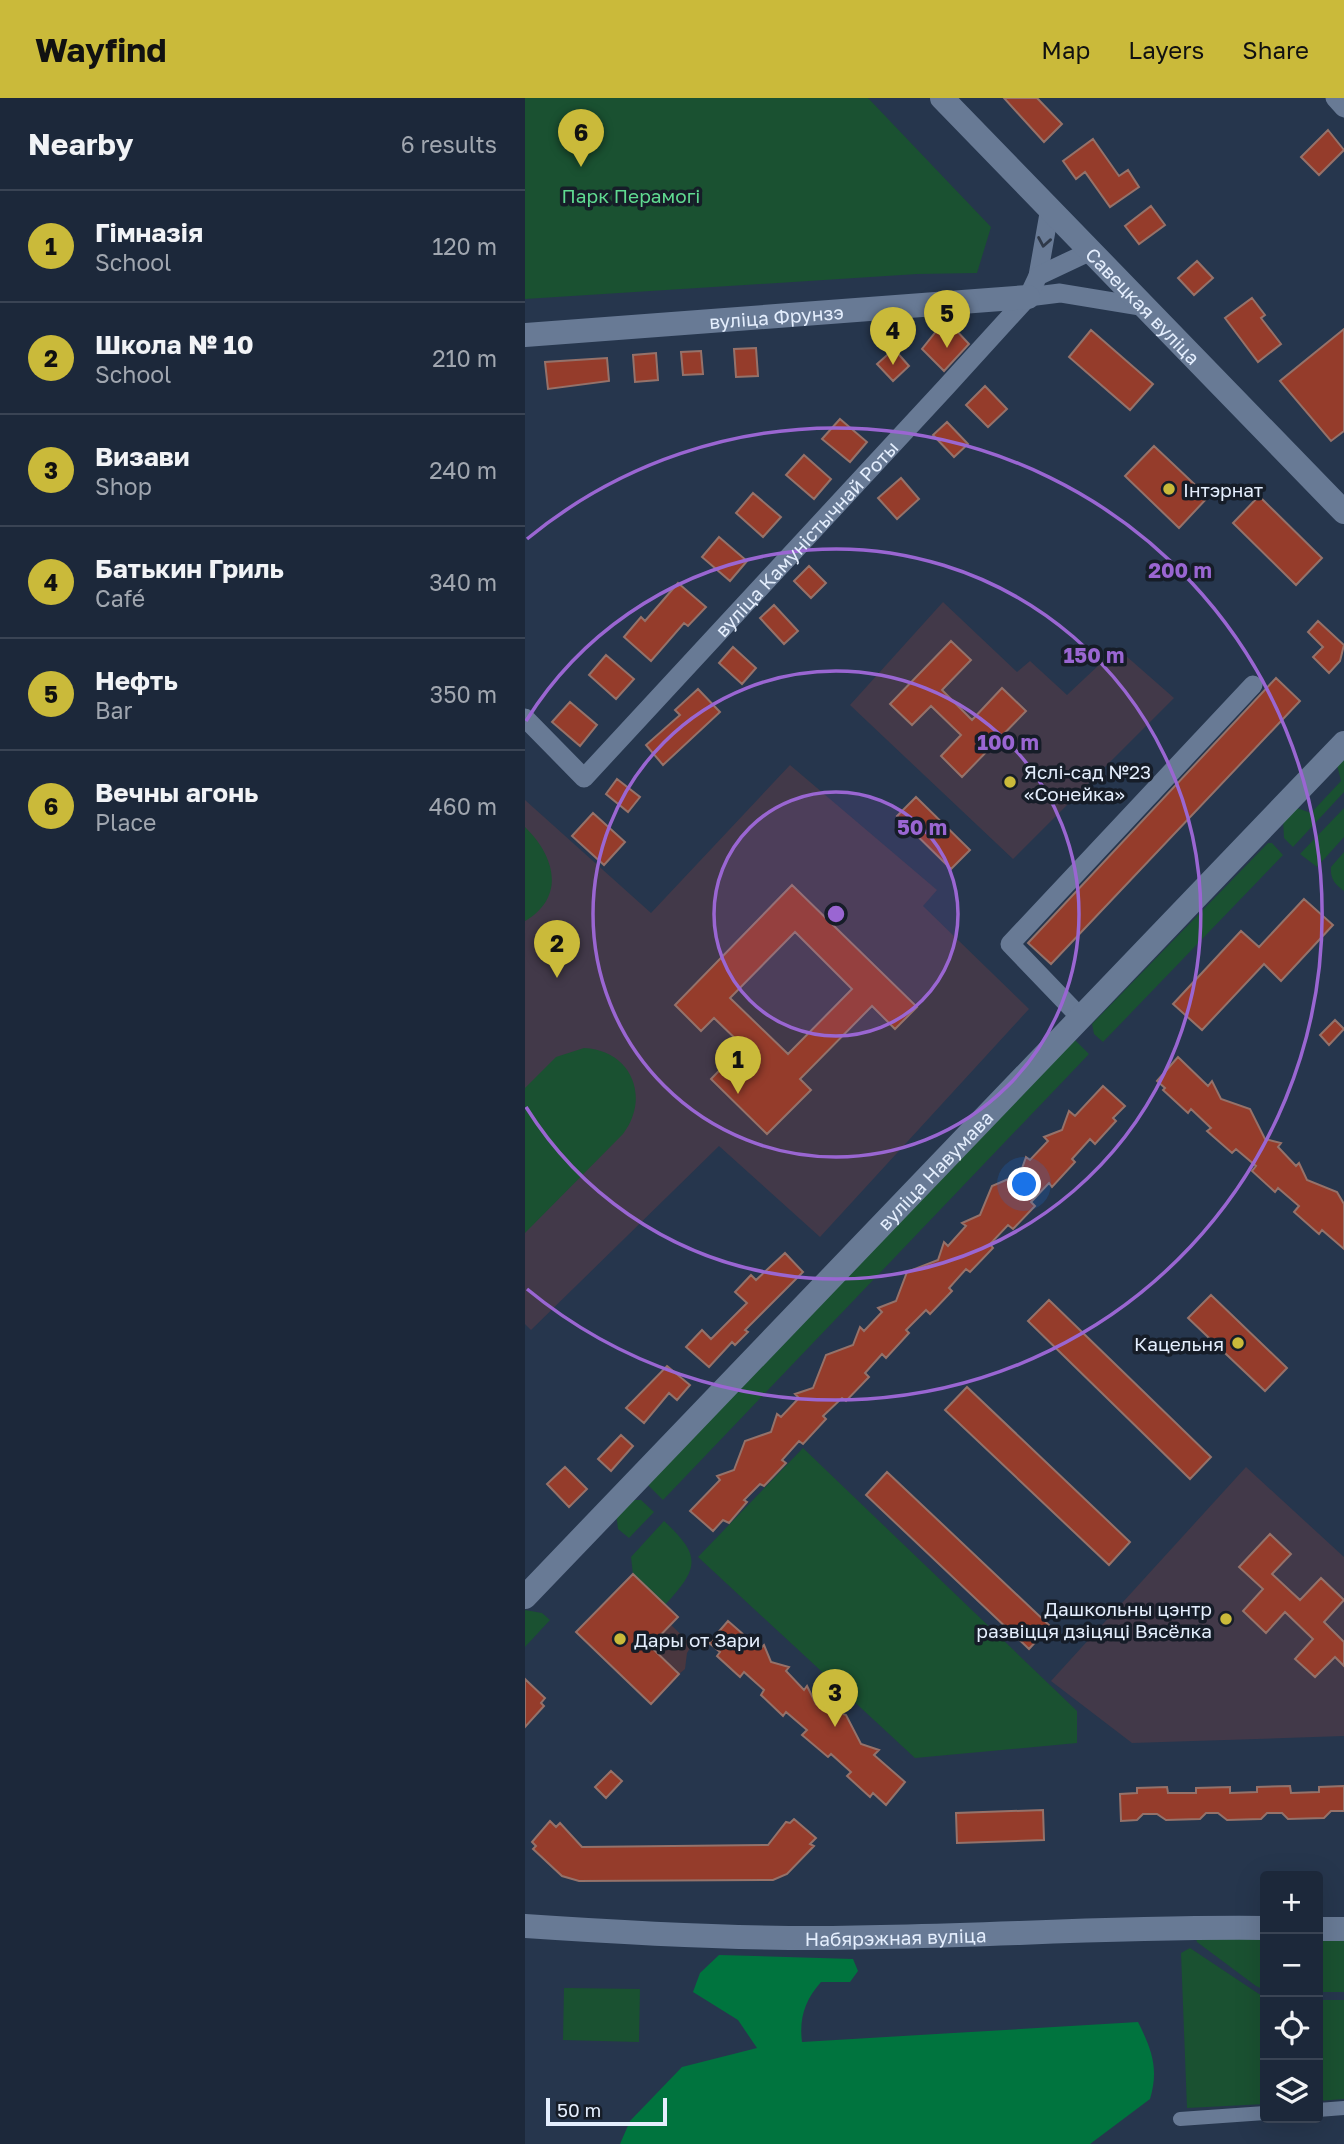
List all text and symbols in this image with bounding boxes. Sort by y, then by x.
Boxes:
text: Wayfind [35,30,166,69]
text: Map [1041,35,1090,64]
text: Layers [1128,35,1204,64]
text: Share [1242,35,1309,64]
pin: 6 [558,109,604,167]
text: Nearby [28,126,133,162]
text: 6 results [401,130,497,158]
park label: Парк Перамогі [562,184,700,207]
text: Гімназія [95,217,203,248]
text: 1 [45,232,57,260]
text: 120 m [432,232,497,260]
one-way arrow [1037,236,1052,248]
street label: Савецкая вуліца [1081,242,1205,369]
text: School [95,248,171,276]
pin: 5 [924,290,970,348]
street label: вуліца Фрунзэ [708,299,844,333]
pin: 4 [870,307,916,365]
text: Школа № 10 [95,329,254,360]
text: 2 [44,344,58,372]
text: 210 m [432,344,497,372]
text: School [95,360,171,388]
street label: вуліца Камуністычнай Роты [710,435,902,641]
text: Визави [95,441,190,472]
text: 3 [44,456,58,484]
text: 240 m [429,456,497,484]
text: Shop [95,472,152,500]
place label: Інтэрнат [1183,478,1263,501]
marker: Інтэрнат [1161,481,1177,497]
text: Батькин Гриль [95,553,284,584]
text: 200 m [1148,557,1212,583]
text: 4 [44,568,58,596]
text: 340 m [429,568,497,596]
text: Café [95,584,145,612]
text: 150 m [1064,642,1124,668]
text: Нефть [95,665,178,696]
text: 5 [44,680,58,708]
text: 350 m [430,680,497,708]
text: Bar [95,696,132,724]
text: 100 m [977,729,1039,755]
place label: Яслі-сад №23 «Сонейка» [1024,760,1151,805]
marker: Яслі-сад №23 «Сонейка» [1002,774,1018,790]
text: Вечны агонь [95,777,258,808]
text: 6 [44,792,58,820]
text: 460 m [429,792,497,820]
text: Place [95,808,156,836]
text: 50 m [897,814,947,840]
centre of rings [824,902,848,926]
pin: 2 [534,920,580,978]
pin: 1 [715,1036,761,1094]
street label: вуліца Навумава [872,1105,997,1234]
your location [1007,1167,1041,1201]
place label: Кацельня [1134,1332,1224,1355]
marker: Кацельня [1230,1335,1246,1351]
place label: Дашкольны цэнтр развіцця дзіцяці Вясёлка [976,1597,1212,1642]
marker: Дашкольны цэнтр развіцця дзіцяці Вясёлка [1218,1611,1234,1627]
place label: Дары от Зари [634,1628,760,1651]
marker: Дары от Зари [612,1631,628,1647]
pin: 3 [812,1669,858,1727]
map controls [1260,1871,1323,2123]
button: + [1260,1871,1323,1934]
street label: Набярэжная вуліца [805,1923,987,1950]
button: − [1260,1934,1323,1997]
button: locate [1260,1997,1323,2060]
button: layers [1260,2060,1323,2123]
scale bar [546,2095,667,2127]
text: 50 m [557,2098,601,2121]

